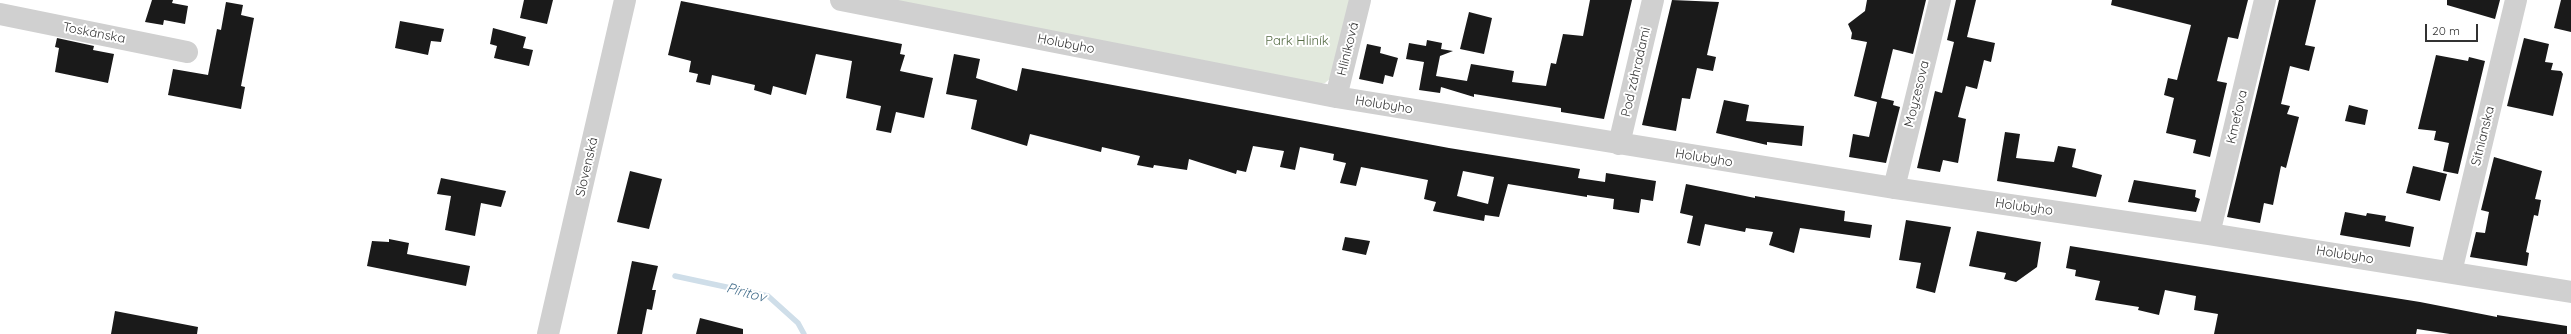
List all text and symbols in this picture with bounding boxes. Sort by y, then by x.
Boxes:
scale bar [2427,16,2480,42]
street label: Toskánska [61,19,127,47]
street label: Hliníková [1334,21,1362,77]
text: 20 m [2432,23,2460,38]
street label: Pod záhradami [1618,26,1654,118]
street label: Holubyho [1036,31,1096,57]
park label: Park Hliník [1265,33,1329,49]
street label: Moyzesova [1901,59,1933,129]
street label: Kmeťova [2223,89,2251,145]
street label: Holubyho [1354,93,1414,117]
street label: Sitnianska [2468,104,2498,168]
street label: Slovenská [573,136,601,198]
street label: Holubyho [1674,146,1734,170]
street label: Holubyho [1994,195,2054,219]
street label: Holubyho [2315,243,2375,267]
water label: Piritov [724,280,768,306]

